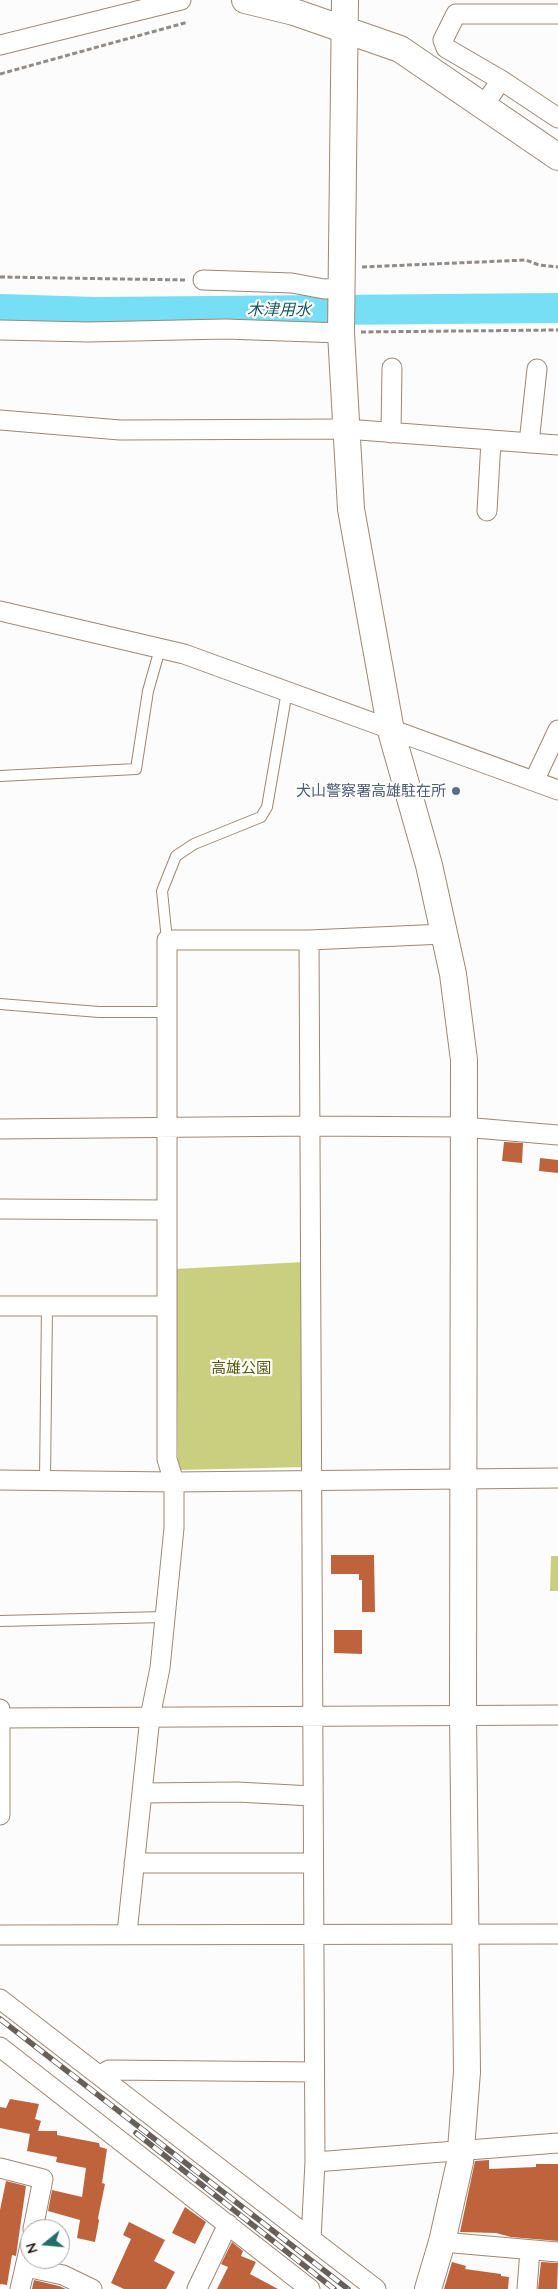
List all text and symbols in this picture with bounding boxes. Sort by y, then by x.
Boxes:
water label: 木津用水 [247,300,311,320]
place label: 犬山警察署高雄駐在所 [296,782,446,800]
marker: 犬山警察署高雄駐在所 [450,785,462,797]
park label: 高雄公園 [211,1359,271,1377]
north arrow [20,2219,70,2269]
text: N [22,2241,42,2256]

